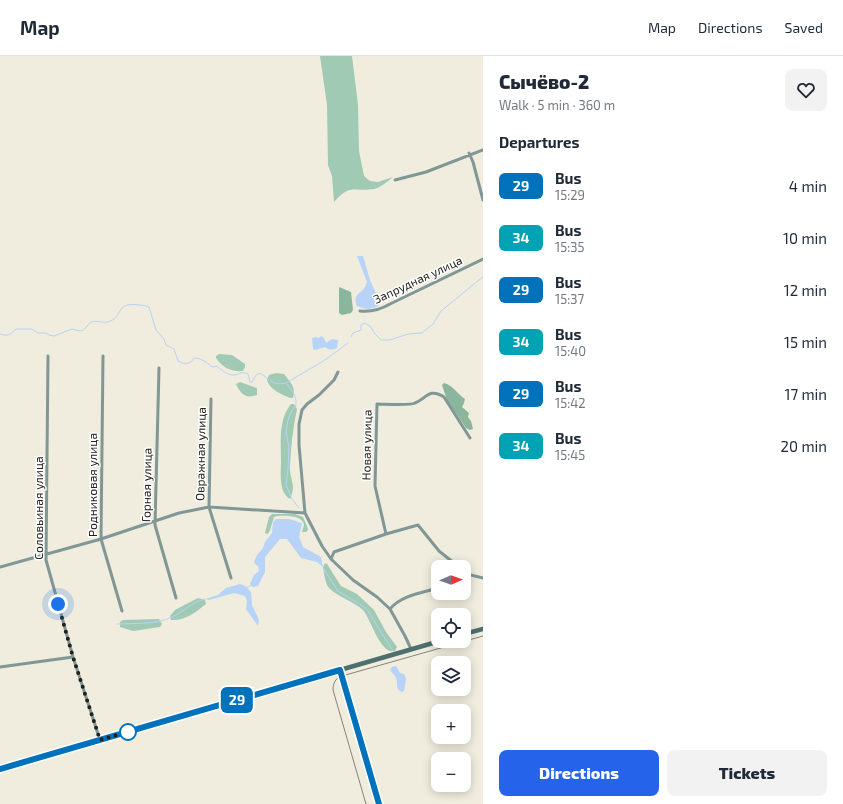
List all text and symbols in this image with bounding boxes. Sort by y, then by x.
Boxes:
text: Map [20,16,60,39]
text: Map [648,19,676,36]
text: Directions [698,19,763,36]
text: Saved [785,19,823,36]
button: heart [785,69,827,111]
text: Сычёво-2 [499,70,589,93]
text: Walk · 5 min · 360 m [499,97,615,113]
text: Departures [499,133,579,151]
text: Bus [555,169,581,187]
text: 29 [513,177,529,194]
text: 4 min [789,177,827,195]
text: 15:29 [555,187,585,203]
text: Bus [555,221,581,239]
text: 34 [513,229,529,246]
text: 10 min [783,229,827,247]
text: 15:35 [555,239,584,255]
street label: Запрудная улица [371,252,465,307]
text: Bus [555,273,581,291]
text: 29 [513,281,529,298]
text: 12 min [784,281,827,299]
text: 15:37 [555,291,584,307]
text: Bus [555,325,581,343]
text: 34 [513,333,529,350]
text: 15 min [784,333,827,351]
text: 15:40 [555,343,586,359]
text: Bus [555,377,581,395]
text: 29 [513,385,529,402]
text: 17 min [784,385,827,403]
text: 15:42 [555,395,586,411]
street label: Овражная улица [192,407,209,501]
street label: Новая улица [358,409,375,481]
text: Bus [555,429,581,447]
street label: Родниковая улица [85,433,100,537]
text: 34 [513,437,529,454]
text: 20 min [781,437,827,455]
text: 15:45 [555,447,585,463]
street label: Горная улица [138,448,155,522]
street label: Соловьиная улица [31,456,46,560]
north arrow [431,560,471,600]
map controls [431,560,471,792]
your location [48,594,68,614]
button: locate [431,608,471,648]
button: layers [431,656,471,696]
line badge: 29 [219,687,255,713]
text: 29 [229,691,245,708]
button: + [431,704,471,744]
unlabelled marker [119,723,137,741]
button: Directions [499,750,659,796]
button: Tickets [667,750,827,796]
button: − [431,752,471,792]

